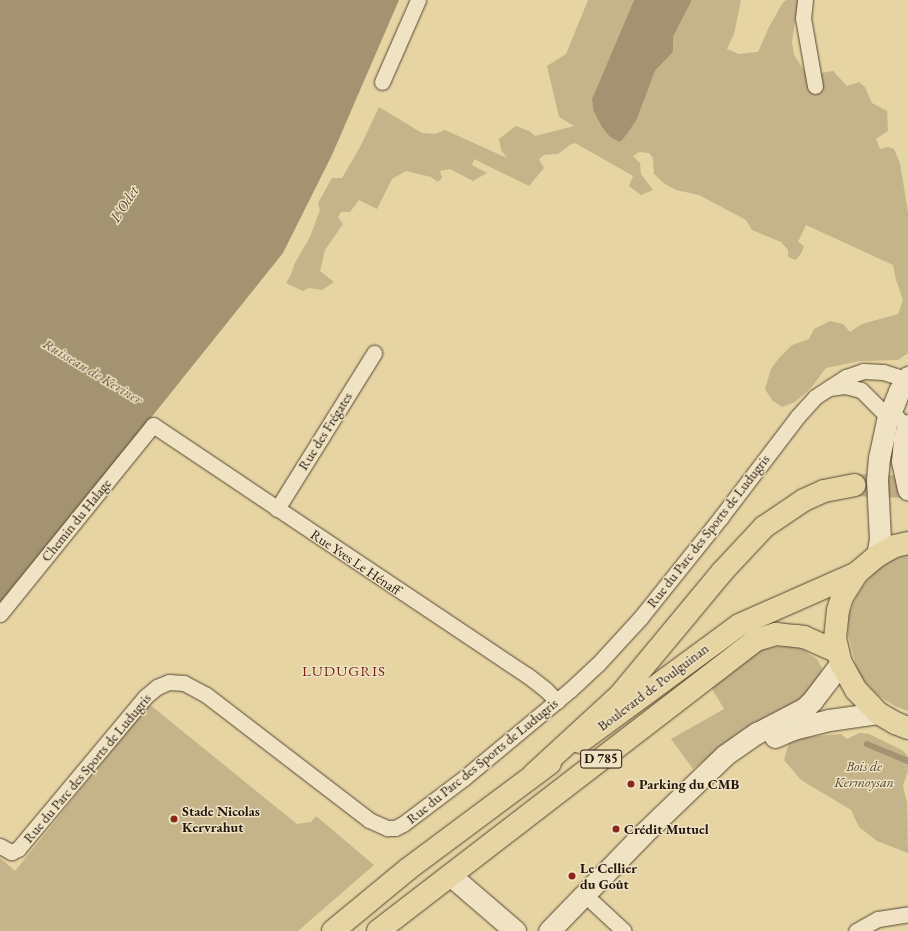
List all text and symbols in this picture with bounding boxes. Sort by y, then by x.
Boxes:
water label: L'Odet [106,183,142,225]
water label: Ruisseau de Keriner [40,334,146,408]
street label: Rue des Frégates [294,389,356,473]
street label: Rue du Parc des Sports de Ludugris [643,451,773,611]
street label: Chemin du Halage [37,475,115,565]
street label: Rue Yves Le Hénaff [308,526,404,598]
street label: Boulevard de Poulguinan [594,640,712,734]
district label: LUDUGRIS [302,662,386,680]
street label: Rue du Parc des Sports de Ludugris [20,690,154,846]
street label: Rue du Parc des Sports de Ludugris [403,695,561,827]
road number: D 785 [580,748,622,770]
park label: Bois de Kermoysan [834,758,894,790]
place label: Parking du CMB [639,776,739,792]
marker: Parking du CMB [626,779,636,789]
place label: Stade Nicolas Kervrahut [182,803,260,836]
marker: Stade Nicolas Kervrahut [169,814,179,824]
place label: Crédit Mutuel [624,821,709,837]
marker: Crédit Mutuel [611,824,621,834]
place label: Le Cellier du Goût [580,860,637,892]
marker: Le Cellier du Goût [567,871,577,881]

